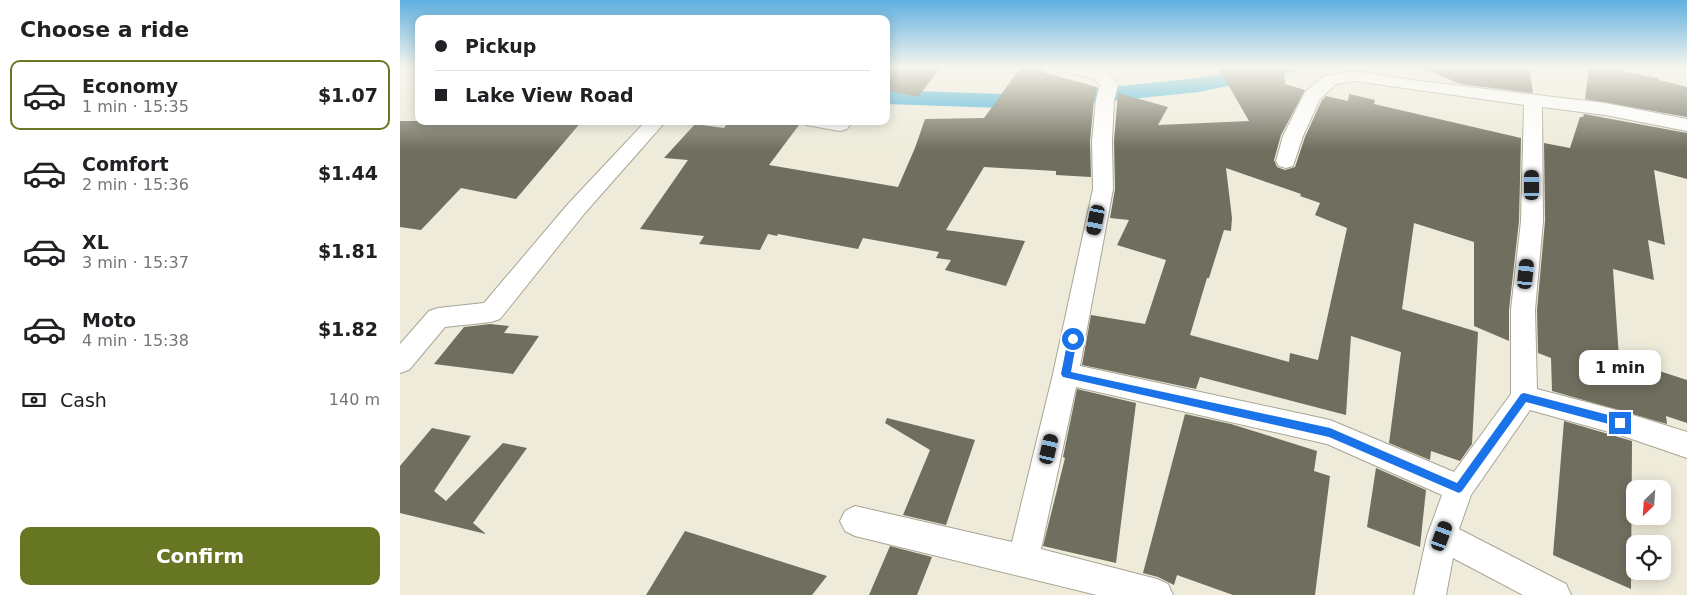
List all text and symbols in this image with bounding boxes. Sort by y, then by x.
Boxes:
text: Choose a ride [20,17,189,42]
text: Pickup [465,35,536,57]
icon: car [22,73,67,118]
text: Economy [82,75,178,97]
text: $1.07 [318,84,378,106]
text: Lake View Road [465,84,634,106]
text: 1 min · 15:35 [82,97,189,116]
icon: car [22,151,67,196]
text: Comfort [82,153,169,175]
text: $1.44 [318,162,378,184]
car [1524,170,1539,200]
text: 2 min · 15:36 [82,175,189,194]
car [1085,204,1106,236]
icon: car [22,229,67,274]
text: XL [82,231,109,253]
text: $1.81 [318,240,378,262]
text: 3 min · 15:37 [82,253,189,272]
car [1516,258,1535,290]
icon: car [22,307,67,352]
text: Moto [82,309,136,331]
text: $1.82 [318,318,378,340]
route start [1062,328,1084,350]
text: 4 min · 15:38 [82,331,189,350]
callout: 1 min [1579,350,1661,386]
text: 1 min [1595,358,1645,377]
icon: cash [20,386,48,414]
text: Cash [60,389,107,411]
text: 140 m [329,390,380,409]
route end [1609,412,1631,434]
car [1038,433,1059,465]
north arrow [1626,480,1671,525]
map controls [1626,480,1671,580]
car [1429,519,1454,553]
button: Confirm [20,527,380,585]
button: locate [1626,535,1671,580]

